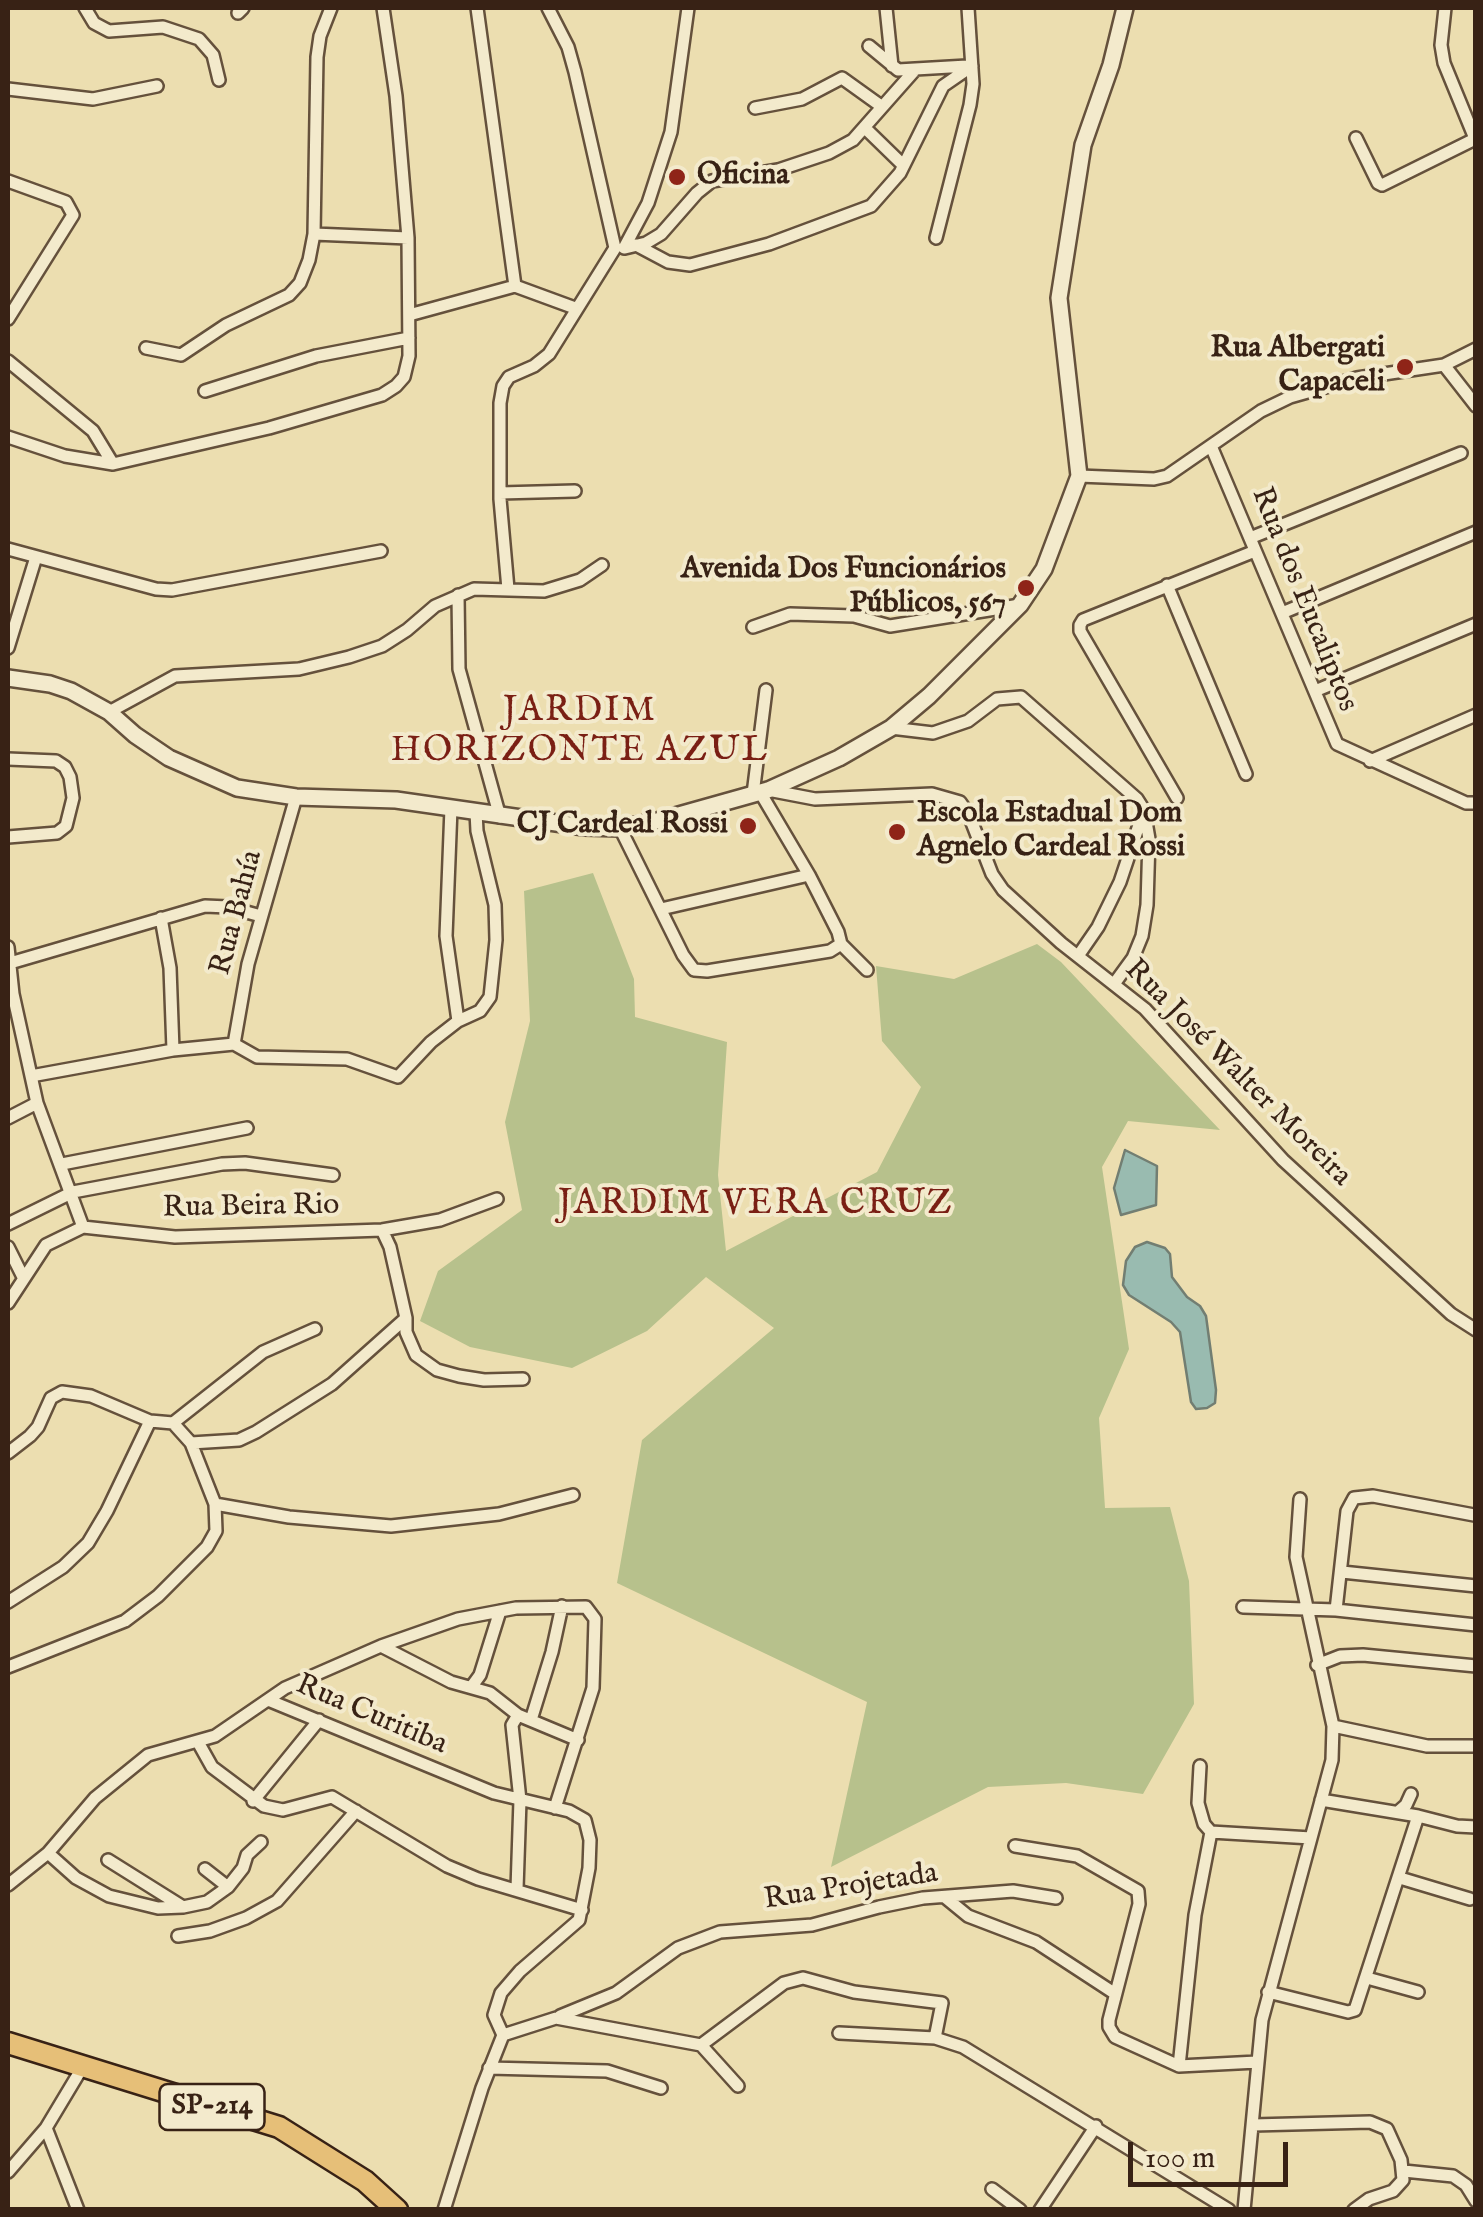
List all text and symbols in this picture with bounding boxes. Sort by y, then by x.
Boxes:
place label: Oficina [697,159,789,195]
marker: Oficina [666,166,688,188]
place label: Rua Albergati Capaceli [1210,332,1385,402]
marker: Rua Albergati Capaceli [1394,356,1416,378]
street label: Rua dos Eucaliptos [1242,483,1364,717]
place label: Avenida Dos Funcionários Públicos, 567 [681,553,1006,624]
marker: Avenida Dos Funcionários Públicos, 567 [1015,577,1037,599]
district label: JARDIM HORIZONTE AZUL [391,692,769,774]
place label: Escola Estadual Dom Agnelo Cardeal Rossi [917,797,1185,868]
place label: CJ Cardeal Rossi [517,808,728,844]
marker: CJ Cardeal Rossi [737,815,759,837]
marker: Escola Estadual Dom Agnelo Cardeal Rossi [886,821,908,843]
street label: Rua Bahía [204,847,272,979]
street label: Rua José Walter Moreira [1116,953,1358,1195]
district label: JARDIM VERA CRUZ [558,1185,954,1227]
street label: Rua Beira Rio [162,1188,340,1228]
street label: Rua Curitiba [290,1668,452,1764]
street label: Rua Projetada [762,1857,940,1919]
road number: SP-214 [160,2084,264,2130]
scale bar [1133,2122,1293,2184]
text: 100 m [1145,2140,1215,2178]

